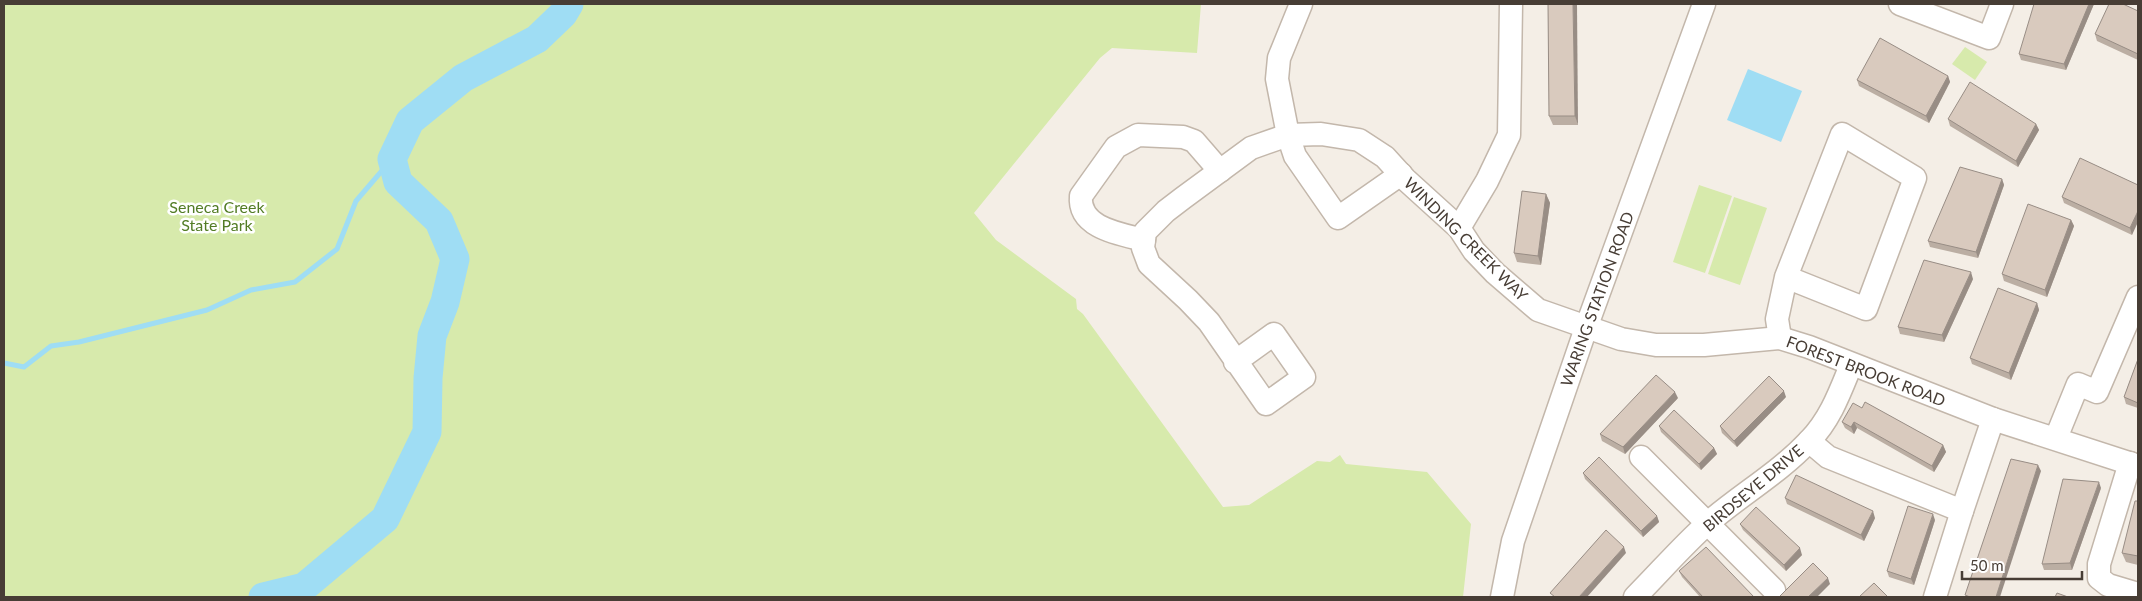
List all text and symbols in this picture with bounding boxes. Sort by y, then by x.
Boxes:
street label: WINDING CREEK WAY [1401,173,1532,304]
park label: Seneca Creek State Park [169,197,266,234]
street label: WARING STATION ROAD [1556,209,1637,389]
street label: FOREST BROOK ROAD [1784,331,1948,410]
street label: BIRDSEYE DRIVE [1699,440,1807,535]
scale bar [1962,548,2082,580]
text: 50 m [1970,556,2004,574]

